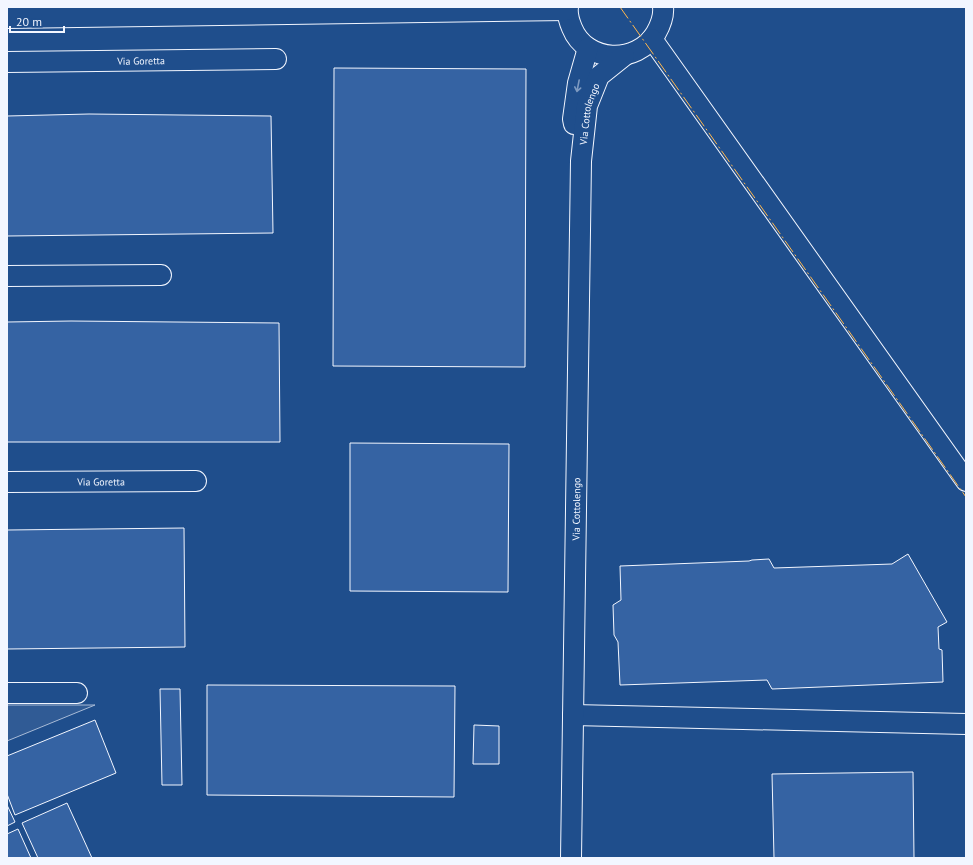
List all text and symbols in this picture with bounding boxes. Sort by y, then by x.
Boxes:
scale bar [10,8,64,34]
text: 20 m [16,14,42,29]
street label: Via Goretta [116,54,165,67]
one-way arrow [574,79,582,92]
street label: Via Cottolengo [576,81,602,146]
street label: Via Goretta [76,475,125,488]
street label: Via Cottolengo [569,477,583,542]

